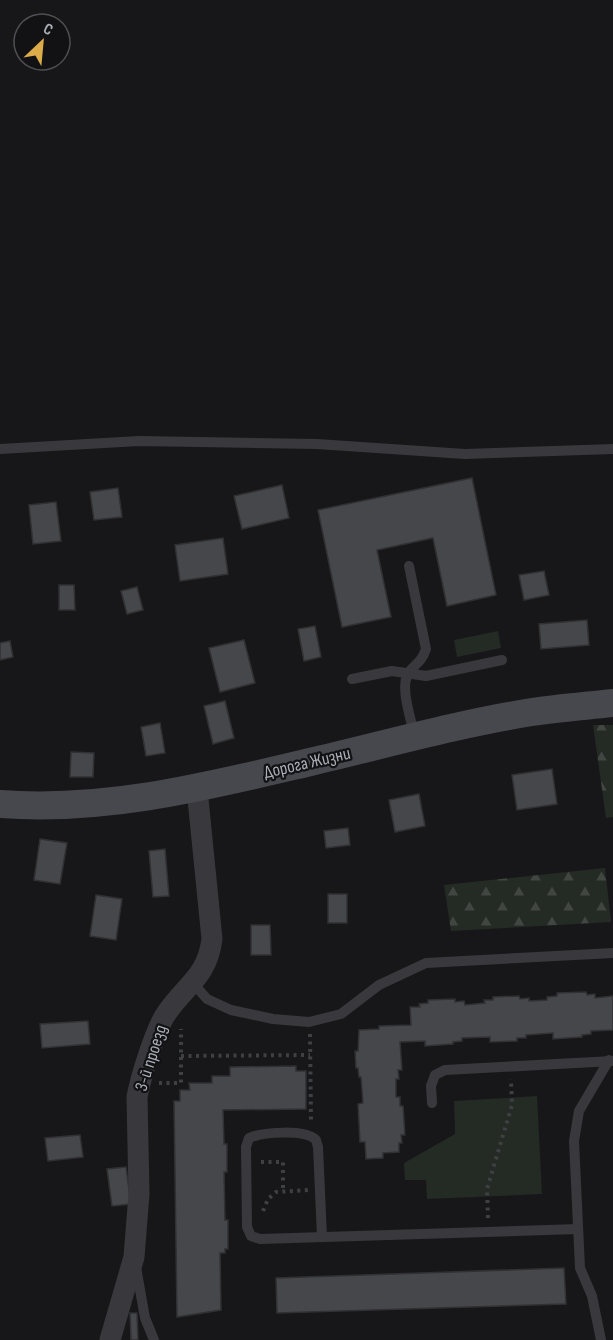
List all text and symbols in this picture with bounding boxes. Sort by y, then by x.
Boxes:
north arrow [12,12,72,72]
text: С [40,20,56,40]
street label: Дорога Жизни [262,743,352,783]
street label: 3-й проезд [130,1022,172,1094]

